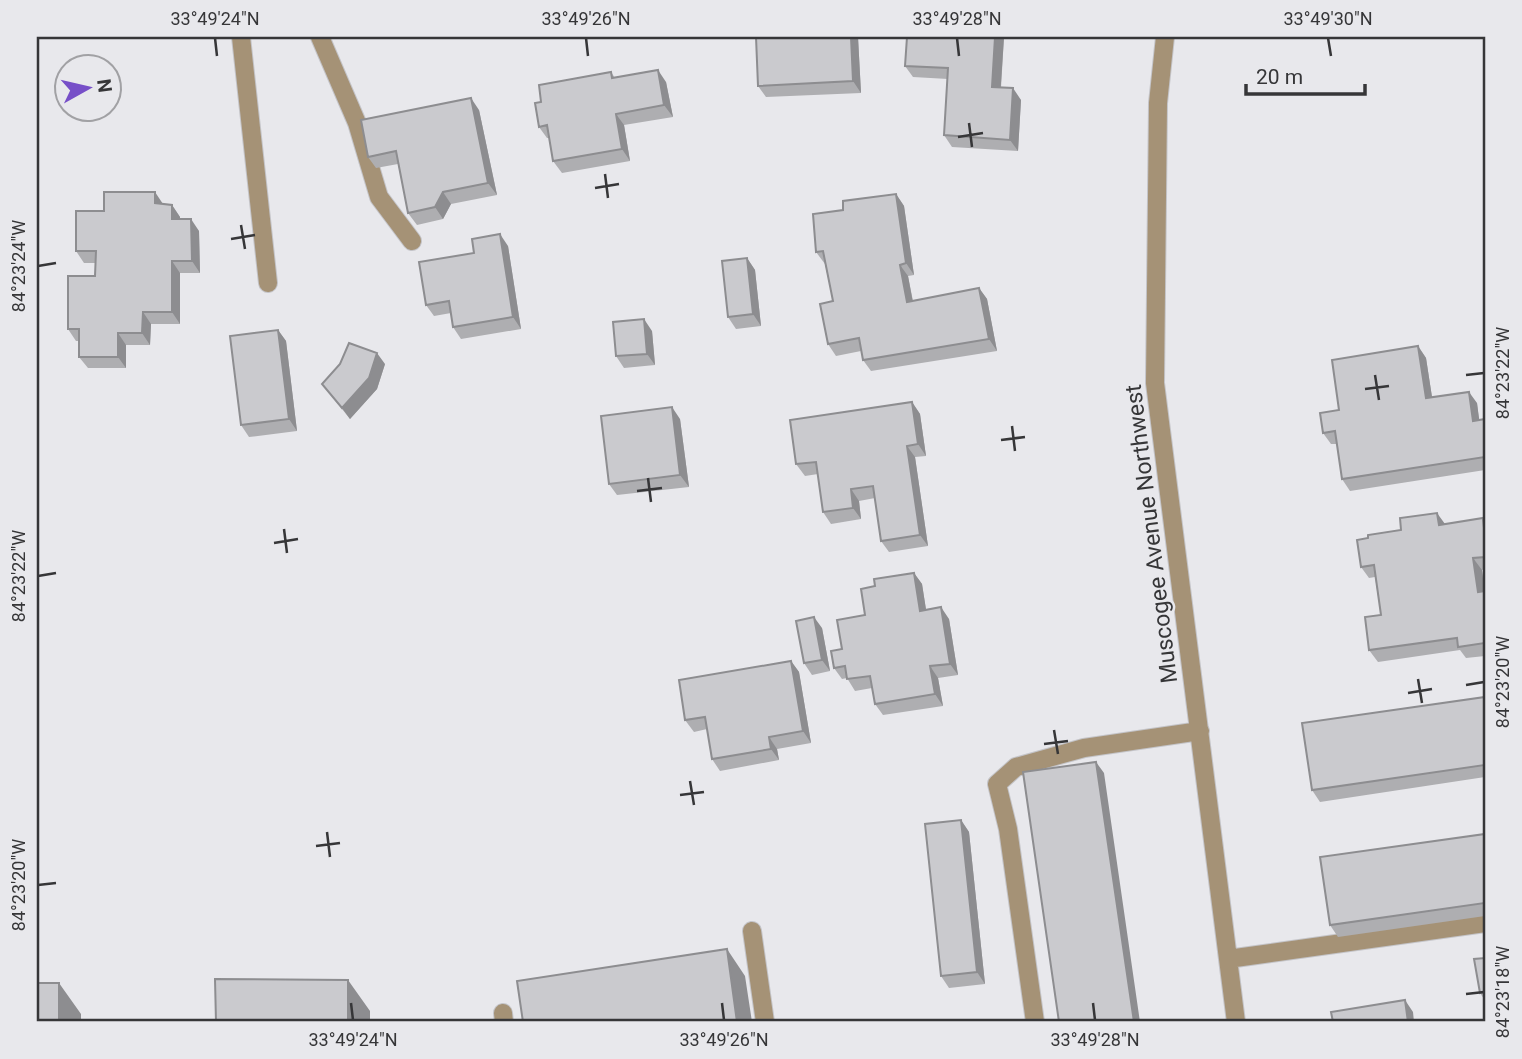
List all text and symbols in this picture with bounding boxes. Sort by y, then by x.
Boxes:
text: 33°49'24"N [170,8,260,29]
text: 33°49'26"N [541,8,631,29]
text: 33°49'28"N [912,8,1002,29]
text: 33°49'30"N [1283,8,1373,29]
north arrow [52,52,122,122]
scale bar [1246,52,1364,96]
text: 20 m [1256,65,1303,89]
text: N [92,77,117,94]
text: 84°23'24"W [8,220,29,312]
text: 84°23'22"W [1492,327,1513,419]
street label: Muscogee Avenue Northwest [1120,383,1183,685]
text: 84°23'22"W [8,530,29,622]
text: 84°23'20"W [1492,636,1513,728]
text: 84°23'20"W [8,839,29,931]
text: 84°23'18"W [1492,946,1513,1038]
text: 33°49'24"N [308,1029,398,1050]
text: 33°49'26"N [679,1029,769,1050]
text: 33°49'28"N [1050,1029,1140,1050]

